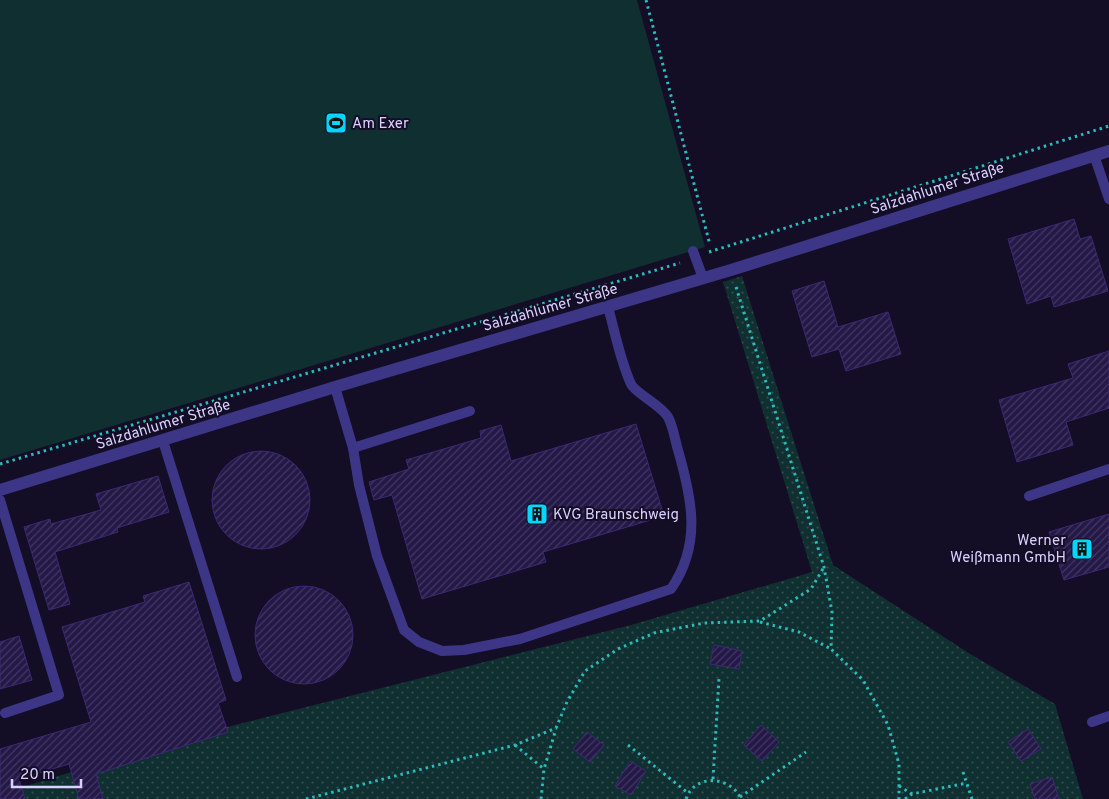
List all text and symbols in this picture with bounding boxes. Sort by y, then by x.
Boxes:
sports icon: Am Exer [324,111,348,135]
place label: Am Exer [352,115,409,134]
street label: Salzdahlumer Straße [868,159,1007,220]
street label: Salzdahlumer Straße [481,280,620,337]
street label: Salzdahlumer Straße [94,396,233,455]
building icon: KVG Braunschweig [525,502,549,526]
place label: KVG Braunschweig [553,506,679,525]
place label: Werner Weißmann GmbH [950,532,1066,568]
building icon: Werner Weißmann GmbH [1070,537,1094,561]
scale bar [12,756,81,788]
text: 20 m [20,766,55,785]

